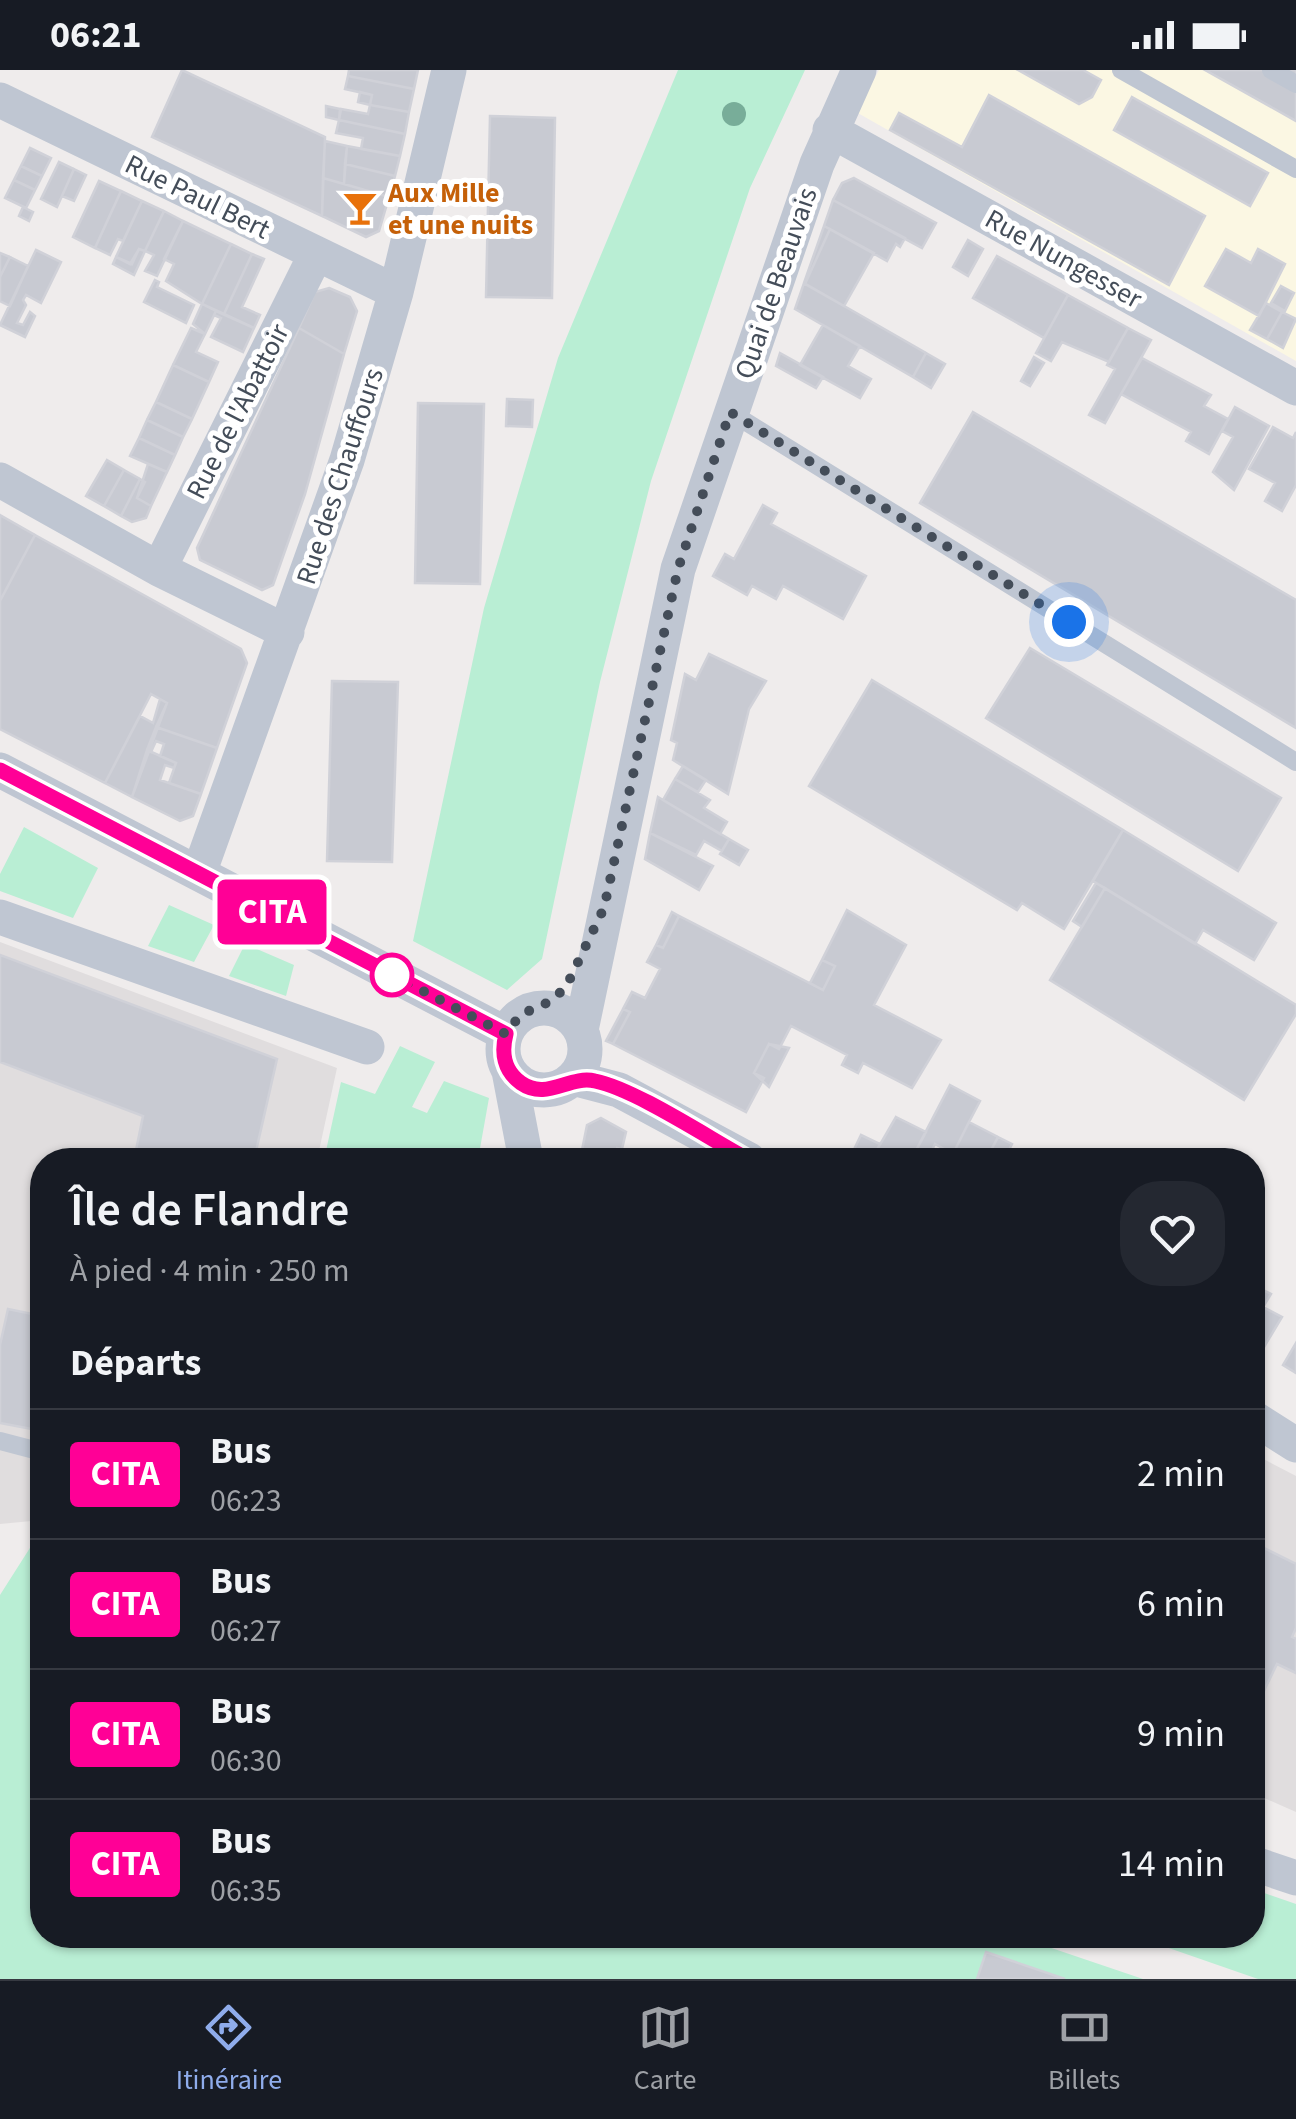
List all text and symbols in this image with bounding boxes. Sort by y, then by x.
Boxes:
text: 06:21 [50,8,142,62]
street label: Rue Paul Bert [118,145,277,250]
place label: Aux Mille et une nuits [387,173,533,245]
street label: Quai de Beauvais [724,182,827,384]
bar icon: Aux Mille et une nuits [341,189,379,227]
street label: Rue Nungesser [978,199,1150,319]
street label: Rue de l'Abattoir [176,317,299,506]
street label: Rue des Chauffours [286,363,394,590]
your location [1044,597,1094,647]
line badge: CITA [202,880,342,944]
text: CITA [237,887,307,937]
unlabelled marker [371,954,413,996]
text: Île de Flandre [70,1176,349,1244]
button: heart [1120,1181,1225,1286]
text: À pied · 4 min · 250 m [70,1248,349,1294]
text: Départs [70,1336,201,1390]
text: Bus [210,1424,271,1478]
text: 2 min [1137,1447,1225,1501]
text: CITA [90,1449,160,1499]
text: 06:23 [210,1478,282,1524]
text: Bus [210,1554,271,1608]
text: 6 min [1137,1577,1225,1631]
text: CITA [90,1579,160,1629]
text: 06:27 [210,1608,282,1654]
text: Bus [210,1684,271,1738]
text: 9 min [1137,1707,1225,1761]
text: CITA [90,1709,160,1759]
text: 06:30 [210,1738,282,1784]
text: Bus [210,1814,271,1868]
text: 14 min [1118,1837,1225,1891]
text: CITA [90,1839,160,1889]
text: 06:35 [210,1868,282,1914]
tab: Itinéraire [176,2000,282,2100]
tab: Carte [634,2000,696,2100]
tab: Billets [1048,2000,1120,2100]

